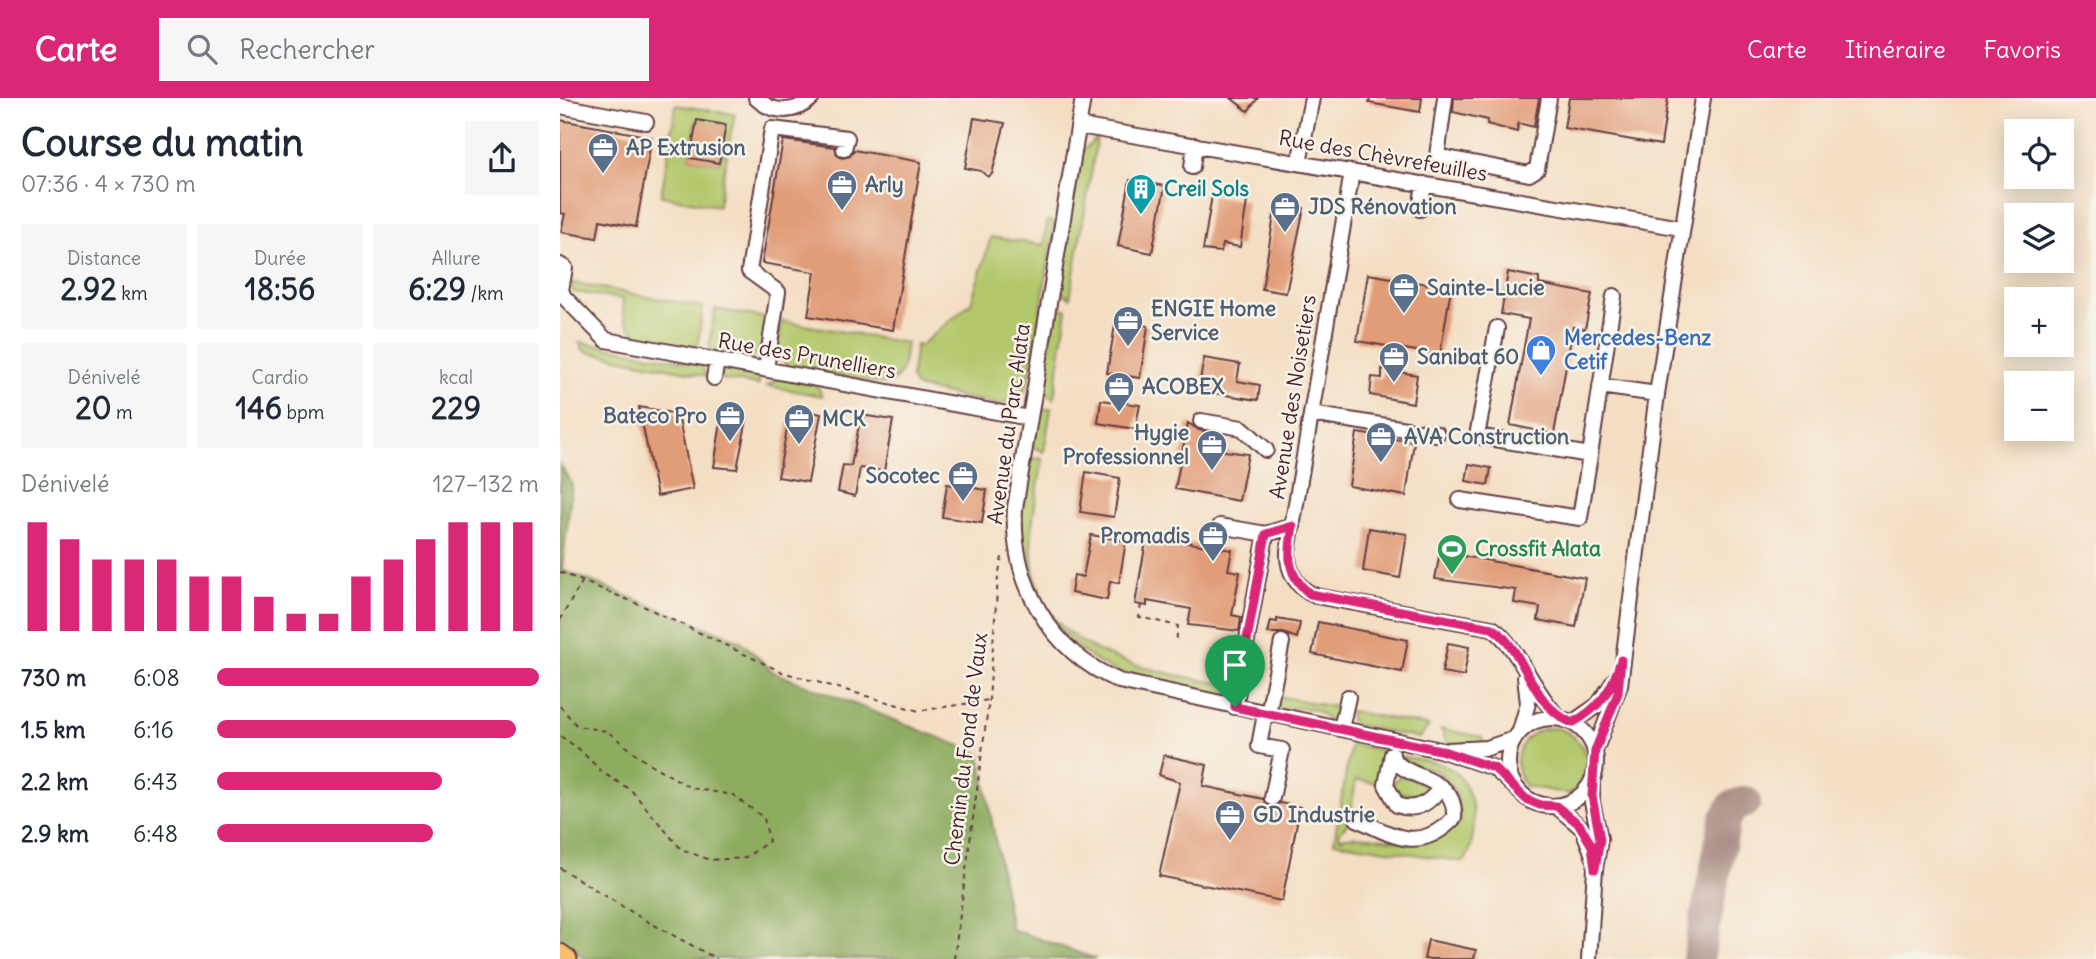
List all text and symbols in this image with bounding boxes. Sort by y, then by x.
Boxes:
search box [159,18,649,81]
text: Carte [35,28,117,70]
icon: search [183,30,221,68]
text: Rechercher [239,33,375,66]
text: Carte [1747,34,1807,64]
text: Itinéraire [1845,34,1946,64]
text: Favoris [1984,34,2061,64]
text: Course du matin [21,119,303,166]
map controls [2004,119,2074,441]
button: locate [2004,119,2074,189]
button: share [465,121,539,195]
street label: Rue des Chèvrefeuilles [1277,124,1490,187]
office icon: AP Extrusion [586,131,620,175]
place label: AP Extrusion [626,134,746,161]
office icon: Arly [825,168,859,212]
text: 07:36 · 4 × 730 m [21,169,196,198]
place label: Arly [865,171,904,198]
building icon: Creil Sols [1124,172,1158,216]
place label: Creil Sols [1164,175,1250,202]
office icon: JDS Rénovation [1268,190,1302,234]
place label: JDS Rénovation [1308,193,1457,220]
button: layers [2004,203,2074,273]
text: Distance [67,246,141,270]
text: Durée [254,246,306,270]
text: Allure [431,246,481,270]
text: 2.92 [60,270,117,308]
text: 18:56 [245,270,315,308]
text: 6:29 [408,270,466,308]
office icon: Sainte-Lucie [1387,271,1421,315]
place label: Sainte-Lucie [1427,274,1545,301]
text: km [117,281,148,305]
text: /km [466,281,504,305]
button: + [2004,287,2074,357]
street label: Avenue des Noisetiers [1263,293,1322,501]
place label: ENGIE Home Service [1151,295,1276,346]
office icon: ENGIE Home Service [1111,304,1145,348]
street label: Avenue du Parc Alata [981,322,1036,526]
place label: Mercedes-Benz Cetif [1564,324,1711,375]
street label: Rue des Prunelliers [716,327,898,384]
shop icon: Mercedes-Benz Cetif [1524,333,1558,377]
office icon: Sanibat 60 [1377,340,1411,384]
place label: Sanibat 60 [1417,343,1519,370]
text: Dénivelé [68,365,140,389]
text: Cardio [252,365,308,389]
text: kcal [439,365,473,389]
office icon: ACOBEX [1102,370,1136,414]
button: − [2004,371,2074,441]
place label: ACOBEX [1142,373,1225,400]
text: 20 [75,389,112,427]
text: 146 [235,389,282,427]
text: 229 [431,389,481,427]
office icon: Bateco Pro [713,399,747,443]
text: m [112,400,133,424]
text: bpm [282,400,325,424]
place label: Bateco Pro [603,402,707,429]
office icon: MCK [782,402,816,446]
place label: MCK [822,405,867,432]
place label: Hygie Professionnel [1063,419,1189,470]
office icon: AVA Construction [1364,420,1398,464]
place label: AVA Construction [1404,423,1569,450]
office icon: Hygie Professionnel [1195,428,1229,472]
office icon: Socotec [946,459,980,503]
place label: Socotec [866,462,940,489]
text: Dénivelé [21,469,109,498]
text: 127–132 m [432,469,539,498]
office icon: Promadis [1196,519,1230,563]
place label: Promadis [1100,522,1190,549]
sports icon: Crossfit Alata [1435,532,1469,576]
place label: Crossfit Alata [1475,535,1601,562]
street label: Chemin du Fond de Vaux [938,631,993,867]
pin [1205,635,1265,707]
icon: arrive [1216,646,1254,684]
text: 730 m [21,663,86,692]
text: 6:08 [133,663,180,692]
text: 1.5 km [21,715,86,744]
text: 6:16 [133,715,174,744]
text: 2.2 km [21,767,88,796]
text: 6:43 [133,767,178,796]
office icon: GD Industrie [1213,798,1247,842]
place label: GD Industrie [1253,801,1375,828]
text: 2.9 km [21,819,89,848]
text: 6:48 [133,819,178,848]

